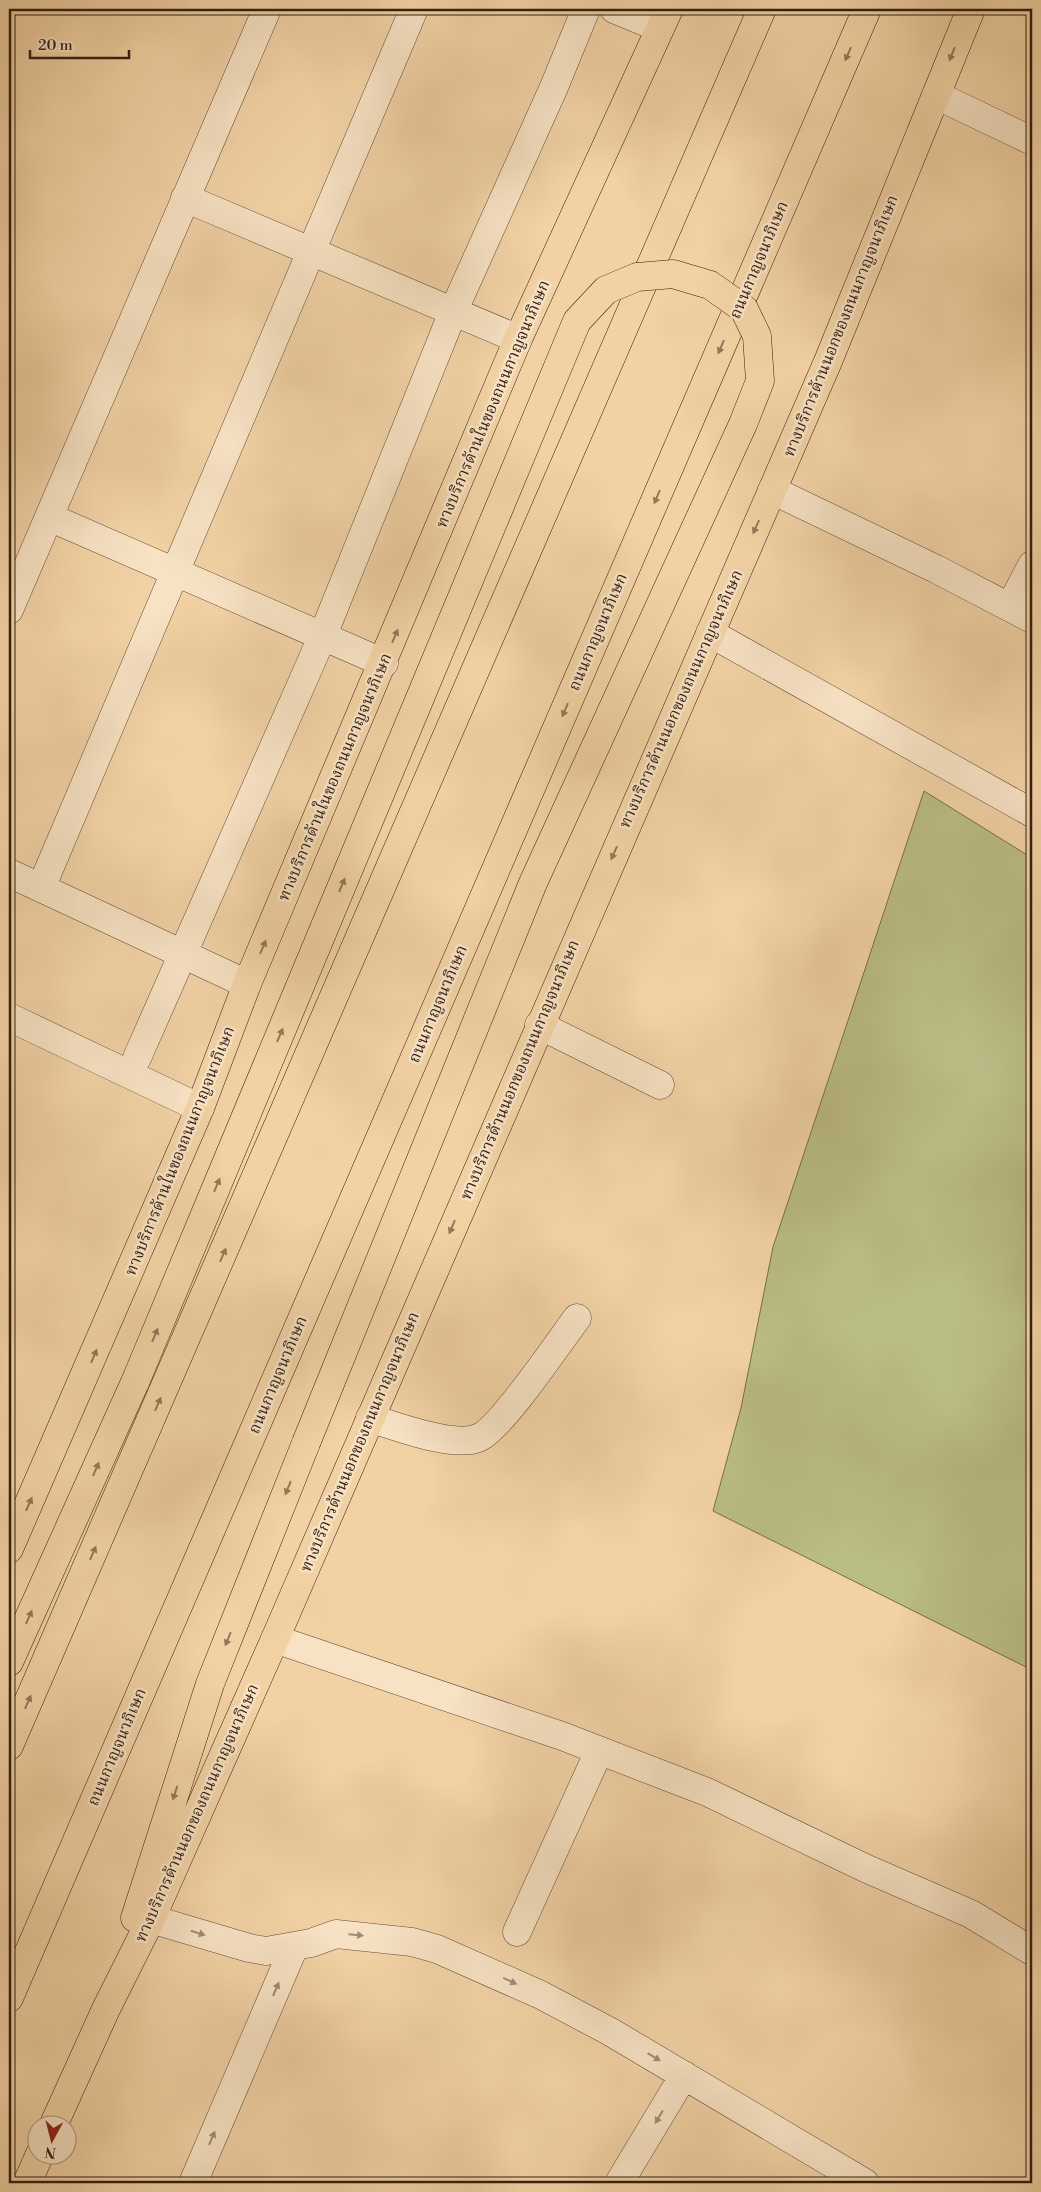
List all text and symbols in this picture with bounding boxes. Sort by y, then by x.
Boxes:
scale bar [30,28,129,60]
text: 20 m [38,36,73,55]
one-way arrow [843,46,851,61]
one-way arrow [948,47,956,62]
street label: ทางบริการด้านนอกของถนนกาญจนาภิเษก [779,192,903,460]
street label: ถนนกาญจนาภิเษก [725,198,793,322]
street label: ทางบริการด้านในของถนนกาญจนาภิเษก [431,277,554,531]
one-way arrow [717,340,725,354]
one-way arrow [652,489,660,504]
one-way arrow [752,520,760,534]
street label: ทางบริการด้านนอกของถนนกาญจนาภิเษก [615,567,747,831]
street label: ถนนกาญจนาภิเษก [564,570,632,694]
one-way arrow [391,628,399,643]
street label: ทางบริการด้านในของถนนกาญจนาภิเษก [273,650,396,904]
one-way arrow [560,703,568,717]
one-way arrow [610,846,618,860]
one-way arrow [339,878,347,892]
street label: ทางบริการด้านนอกของถนนกาญจนาภิเษก [456,937,584,1203]
one-way arrow [260,940,268,954]
street label: ถนนกาญจนาภิเษก [404,942,472,1066]
street label: ทางบริการด้านในของถนนกาญจนาภิเษก [120,1023,239,1279]
one-way arrow [276,1027,284,1042]
one-way arrow [214,1178,222,1192]
one-way arrow [448,1220,456,1234]
one-way arrow [220,1248,228,1262]
street label: ทางบริการด้านนอกของถนนกาญจนาภิเษก [296,1309,424,1575]
street label: ถนนกาญจนาภิเษก [244,1313,312,1437]
one-way arrow [151,1327,159,1342]
one-way arrow [91,1348,99,1363]
one-way arrow [155,1397,163,1411]
one-way arrow [92,1462,100,1476]
one-way arrow [284,1481,292,1496]
one-way arrow [25,1497,33,1511]
one-way arrow [90,1546,98,1560]
one-way arrow [25,1610,33,1624]
one-way arrow [224,1632,232,1647]
street label: ทางบริการด้านนอกของถนนกาญจนาภิเษก [131,1681,263,1945]
street label: ถนนกาญจนาภิเษก [83,1685,151,1809]
one-way arrow [25,1695,33,1709]
one-way arrow [171,1785,179,1800]
one-way arrow [191,1929,206,1937]
one-way arrow [348,1932,364,1940]
one-way arrow [503,1977,517,1985]
one-way arrow [272,1982,280,1996]
one-way arrow [647,2053,660,2062]
one-way arrow [654,2111,663,2124]
north arrow [28,2114,78,2164]
one-way arrow [208,2131,216,2145]
text: N [44,2142,57,2162]

